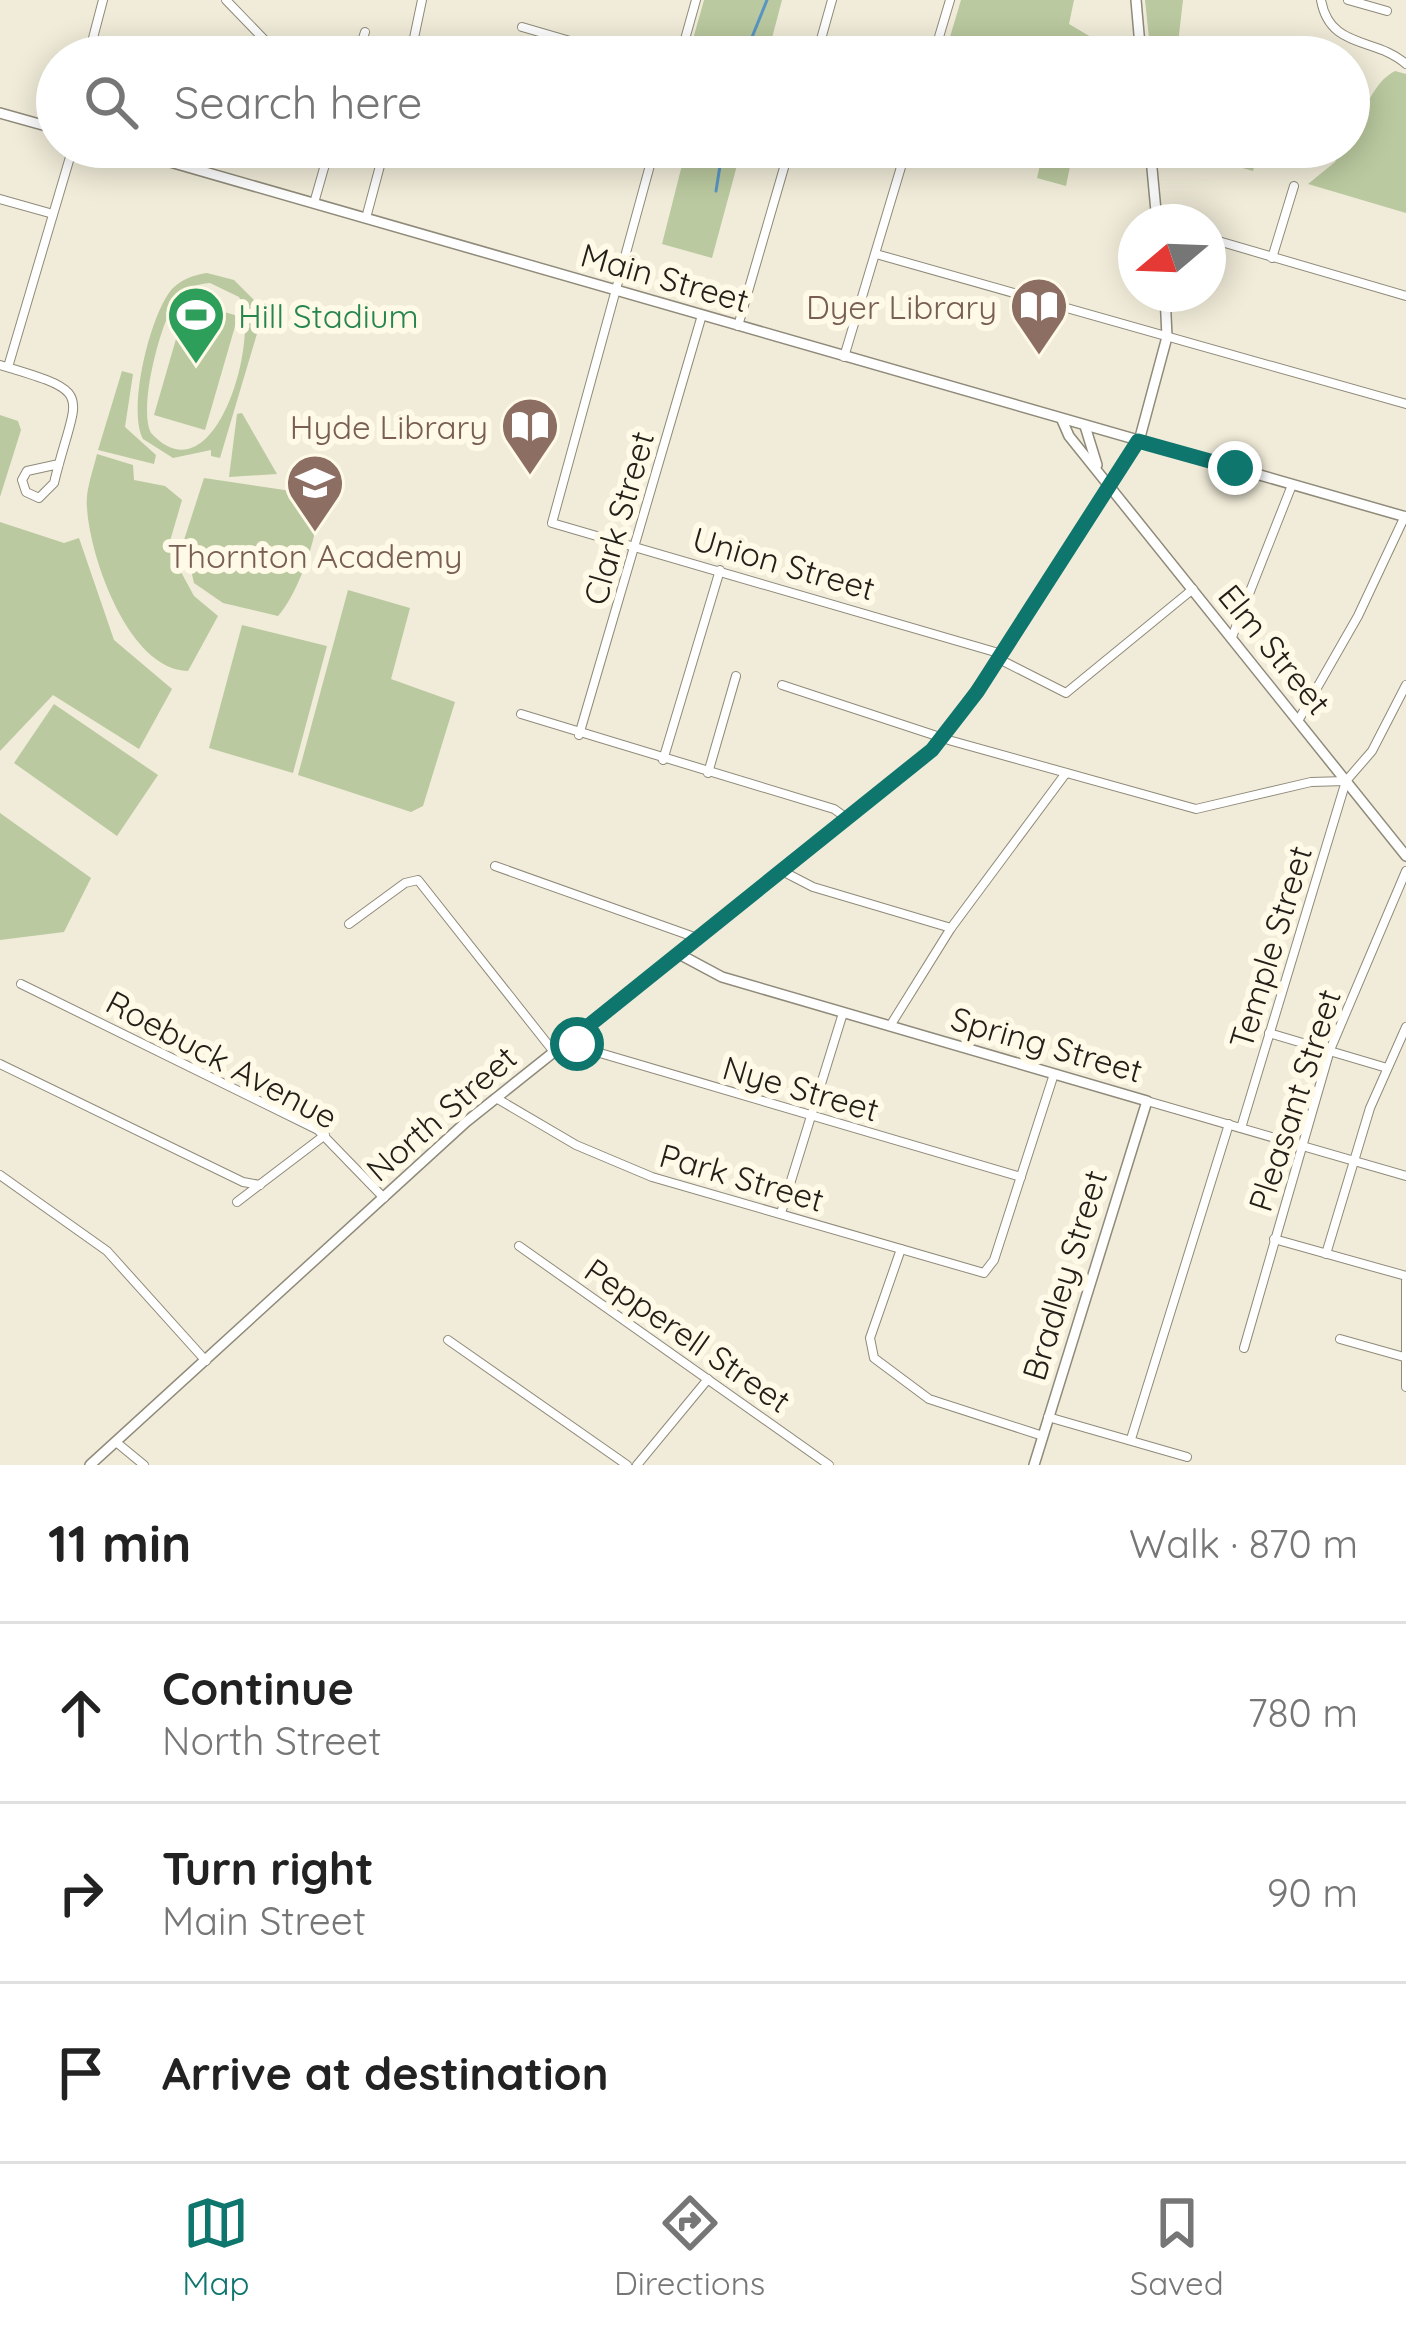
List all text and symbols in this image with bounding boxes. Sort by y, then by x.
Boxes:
search box [36,36,1370,168]
icon: search [78,69,144,135]
text: Search here [174,74,422,130]
north arrow [1118,204,1226,312]
street label: Main Street [576,234,754,320]
library icon: Dyer Library [1008,275,1070,357]
sports icon: Hill Stadium [165,284,227,366]
place label: Dyer Library [806,286,997,327]
place label: Hill Stadium [238,295,419,336]
library icon: Hyde Library [499,395,561,477]
place label: Hyde Library [290,406,488,447]
street label: Clark Street [574,426,662,610]
route end [1208,441,1262,495]
school or university icon: Thornton Academy [284,452,346,534]
street label: Union Street [688,517,880,609]
place label: Thornton Academy [167,535,463,576]
street label: Elm Street [1210,576,1340,722]
street label: Temple Street [1220,841,1320,1053]
street label: Roebuck Avenue [99,981,345,1137]
street label: Pleasant Street [1239,984,1349,1216]
street label: Spring Street [947,997,1147,1091]
route start [550,1017,604,1071]
street label: North Street [357,1037,525,1189]
street label: Nye Street [718,1046,884,1130]
street label: Park Street [655,1134,829,1220]
street label: Bradley Street [1013,1165,1115,1385]
street label: Pepperell Street [577,1249,799,1421]
text: 11 min [48,1511,191,1575]
text: Walk · 870 m [1129,1519,1358,1568]
text: Continue [162,1660,354,1716]
icon: ahead [48,1680,114,1746]
text: 780 m [1248,1688,1358,1737]
text: North Street [162,1716,382,1765]
text: Turn right [162,1840,374,1896]
icon: right [48,1860,114,1926]
text: 90 m [1267,1868,1358,1917]
text: Main Street [162,1896,366,1945]
icon: arrive [48,2040,114,2106]
text: Arrive at destination [162,2045,608,2101]
tab: Map [182,2190,250,2303]
tab: Directions [614,2190,765,2303]
tab: Saved [1130,2190,1224,2303]

